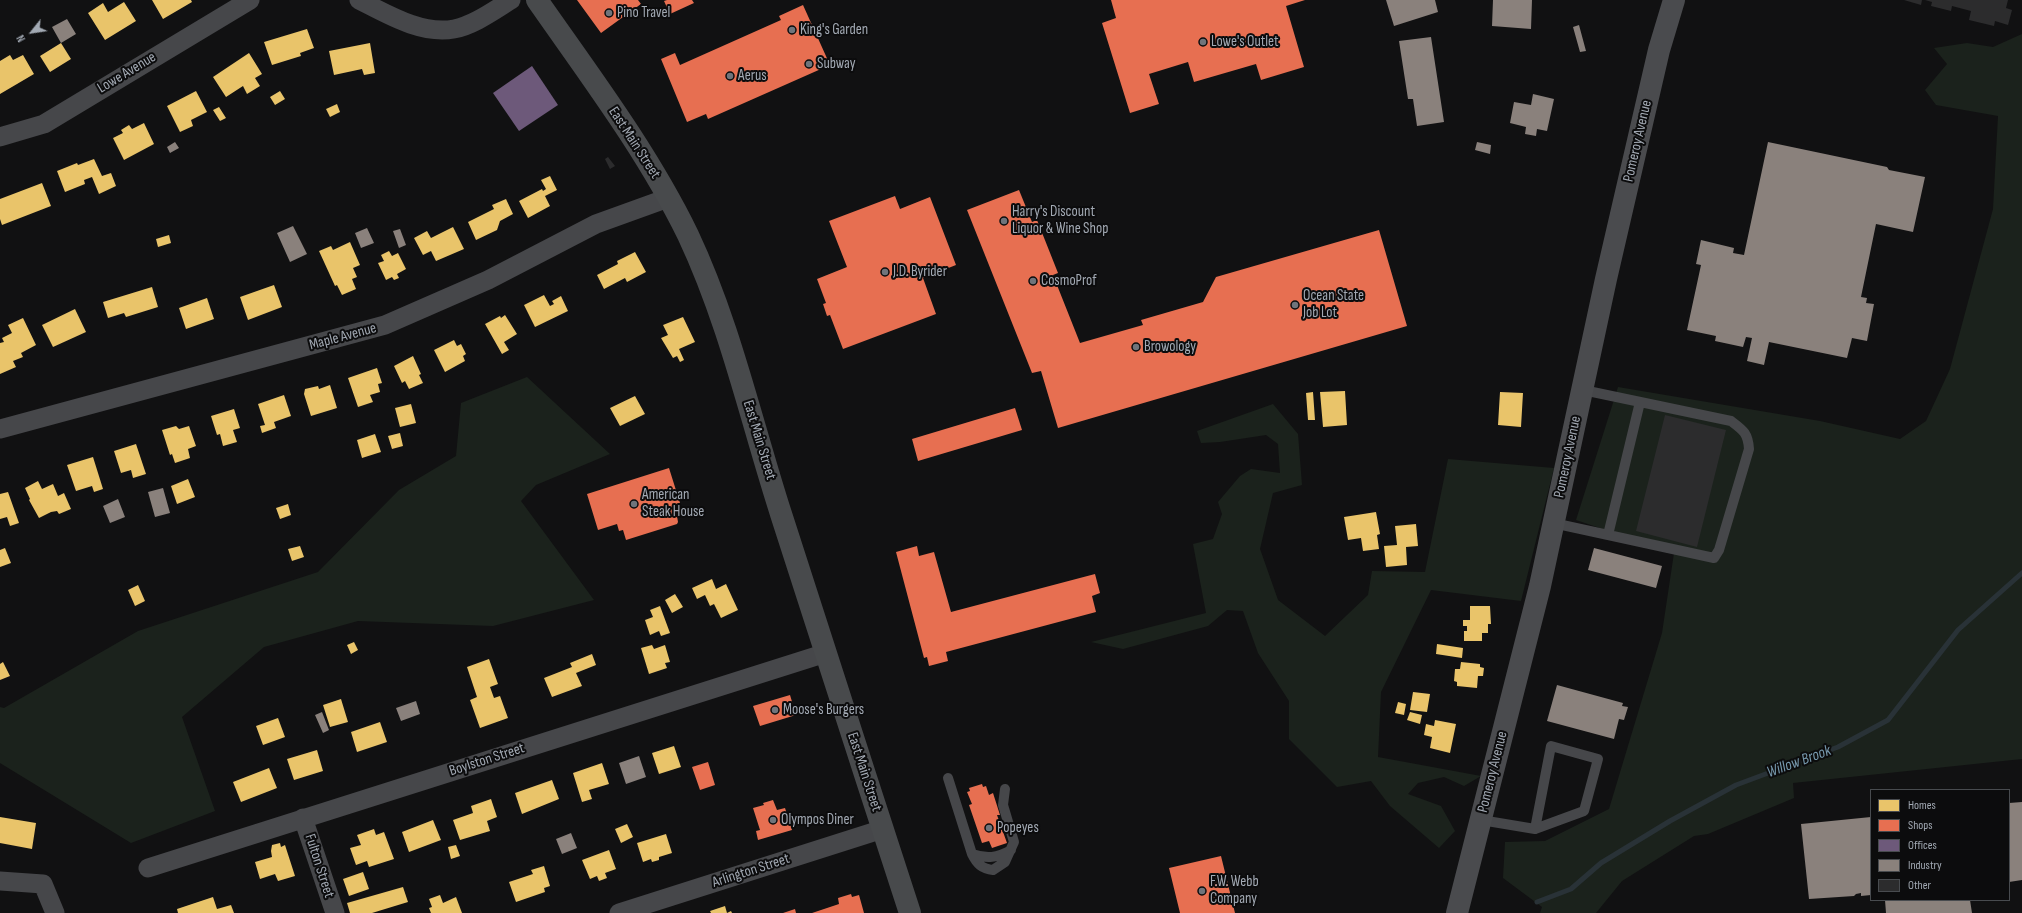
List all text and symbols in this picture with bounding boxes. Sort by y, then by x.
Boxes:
place label: Pino Travel [617,4,670,22]
marker: Pino Travel [604,8,614,18]
north arrow [12,12,52,52]
place label: King's Garden [800,21,868,39]
marker: King's Garden [787,25,797,35]
text: N [14,32,28,44]
place label: Lowe's Outlet [1211,33,1279,51]
marker: Lowe's Outlet [1198,37,1208,47]
street label: Lowe Avenue [95,49,159,97]
place label: Subway [817,55,856,73]
marker: Subway [804,59,814,69]
place label: Aerus [738,67,767,85]
marker: Aerus [725,71,735,81]
street label: Pomeroy Avenue [1620,98,1656,184]
street label: East Main Street [604,104,664,182]
place label: Harry's Discount Liquor & Wine Shop [1012,203,1108,238]
marker: Harry's Discount Liquor & Wine Shop [999,216,1009,226]
place label: J.D. Byrider [893,263,947,281]
marker: J.D. Byrider [880,267,890,277]
place label: CosmoProf [1041,272,1097,290]
marker: CosmoProf [1028,276,1038,286]
place label: Ocean State Job Lot [1303,287,1364,322]
marker: Ocean State Job Lot [1290,300,1300,310]
street label: Maple Avenue [307,319,379,355]
place label: Browology [1144,338,1196,356]
marker: Browology [1131,342,1141,352]
street label: East Main Street [738,398,780,482]
street label: Pomeroy Avenue [1551,414,1585,500]
place label: American Steak House [642,486,704,521]
marker: American Steak House [629,499,639,509]
place label: Moose's Burgers [783,701,864,719]
marker: Moose's Burgers [770,705,780,715]
street label: Pomeroy Avenue [1474,729,1512,815]
street label: East Main Street [843,730,885,814]
street label: Boylston Street [447,739,527,781]
water label: Willow Brook [1764,742,1834,782]
legend [1870,789,2010,901]
text: Homes [1908,798,1936,813]
place label: Olympos Diner [781,811,854,829]
marker: Olympos Diner [768,815,778,825]
text: Shops [1908,818,1933,833]
place label: Popeyes [997,819,1039,837]
marker: Popeyes [984,823,994,833]
street label: Fulton Street [300,832,338,900]
text: Offices [1908,838,1937,853]
street label: Arlington Street [710,850,792,892]
text: Industry [1908,858,1942,873]
place label: F.W. Webb Company [1210,873,1259,908]
text: Other [1908,878,1931,893]
marker: F.W. Webb Company [1197,886,1207,896]

